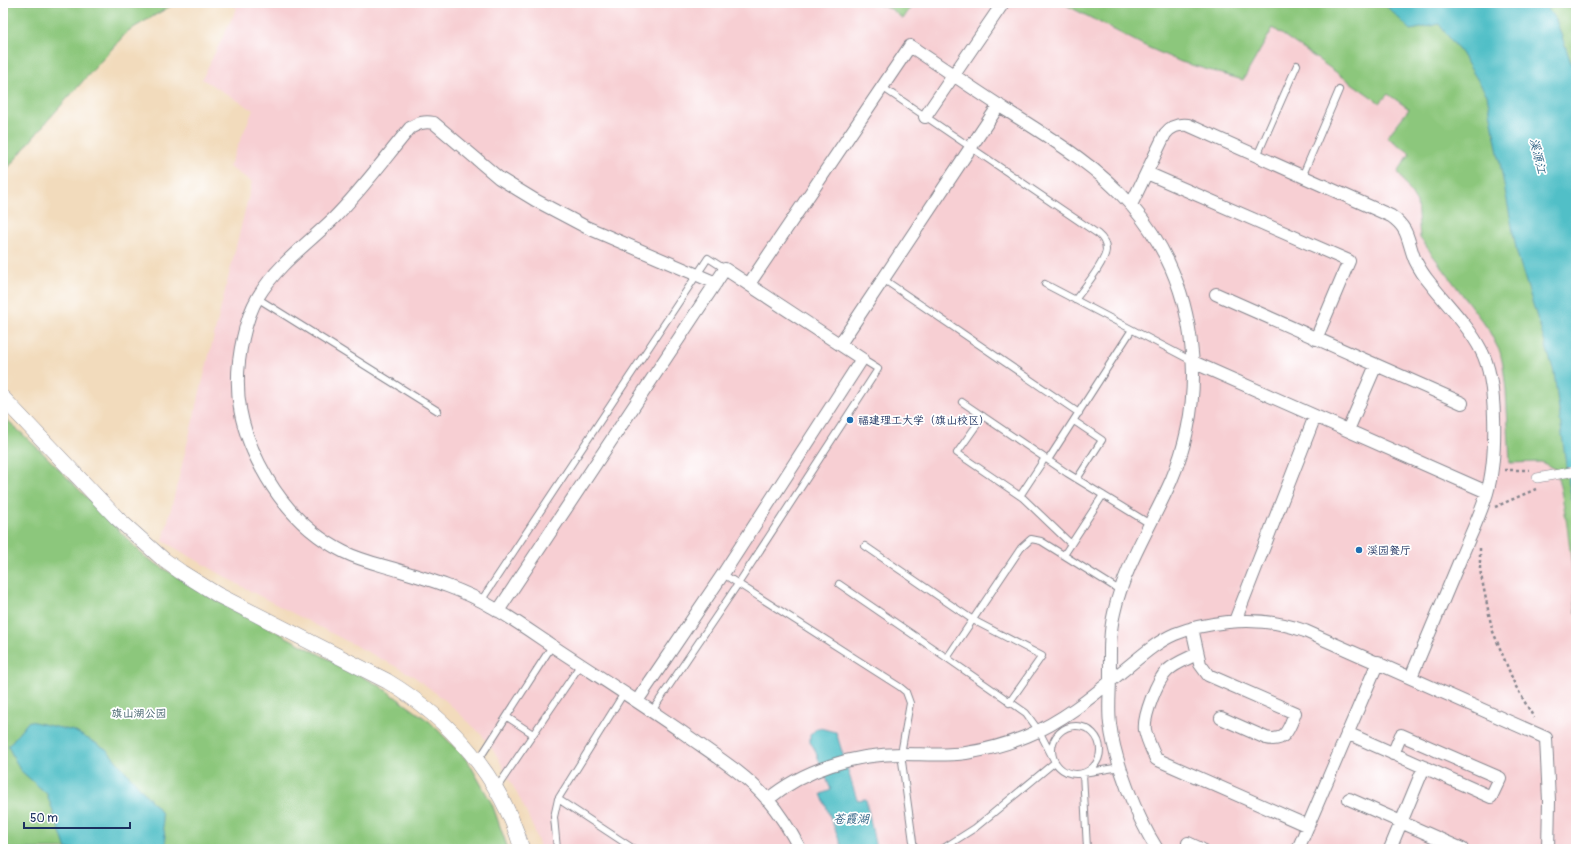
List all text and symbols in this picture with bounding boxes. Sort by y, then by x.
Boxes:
water label: 溪源江 [1526,137,1549,176]
place label: 福建理工大学（旗山校区） [858,414,990,427]
marker: 福建理工大学（旗山校区） [845,415,855,425]
place label: 溪园餐厅 [1367,544,1411,557]
marker: 溪园餐厅 [1354,545,1364,555]
park label: 旗山湖公园 [112,707,167,720]
scale bar [24,804,130,830]
text: 50 m [30,811,58,826]
water label: 苍霞湖 [833,812,870,827]

